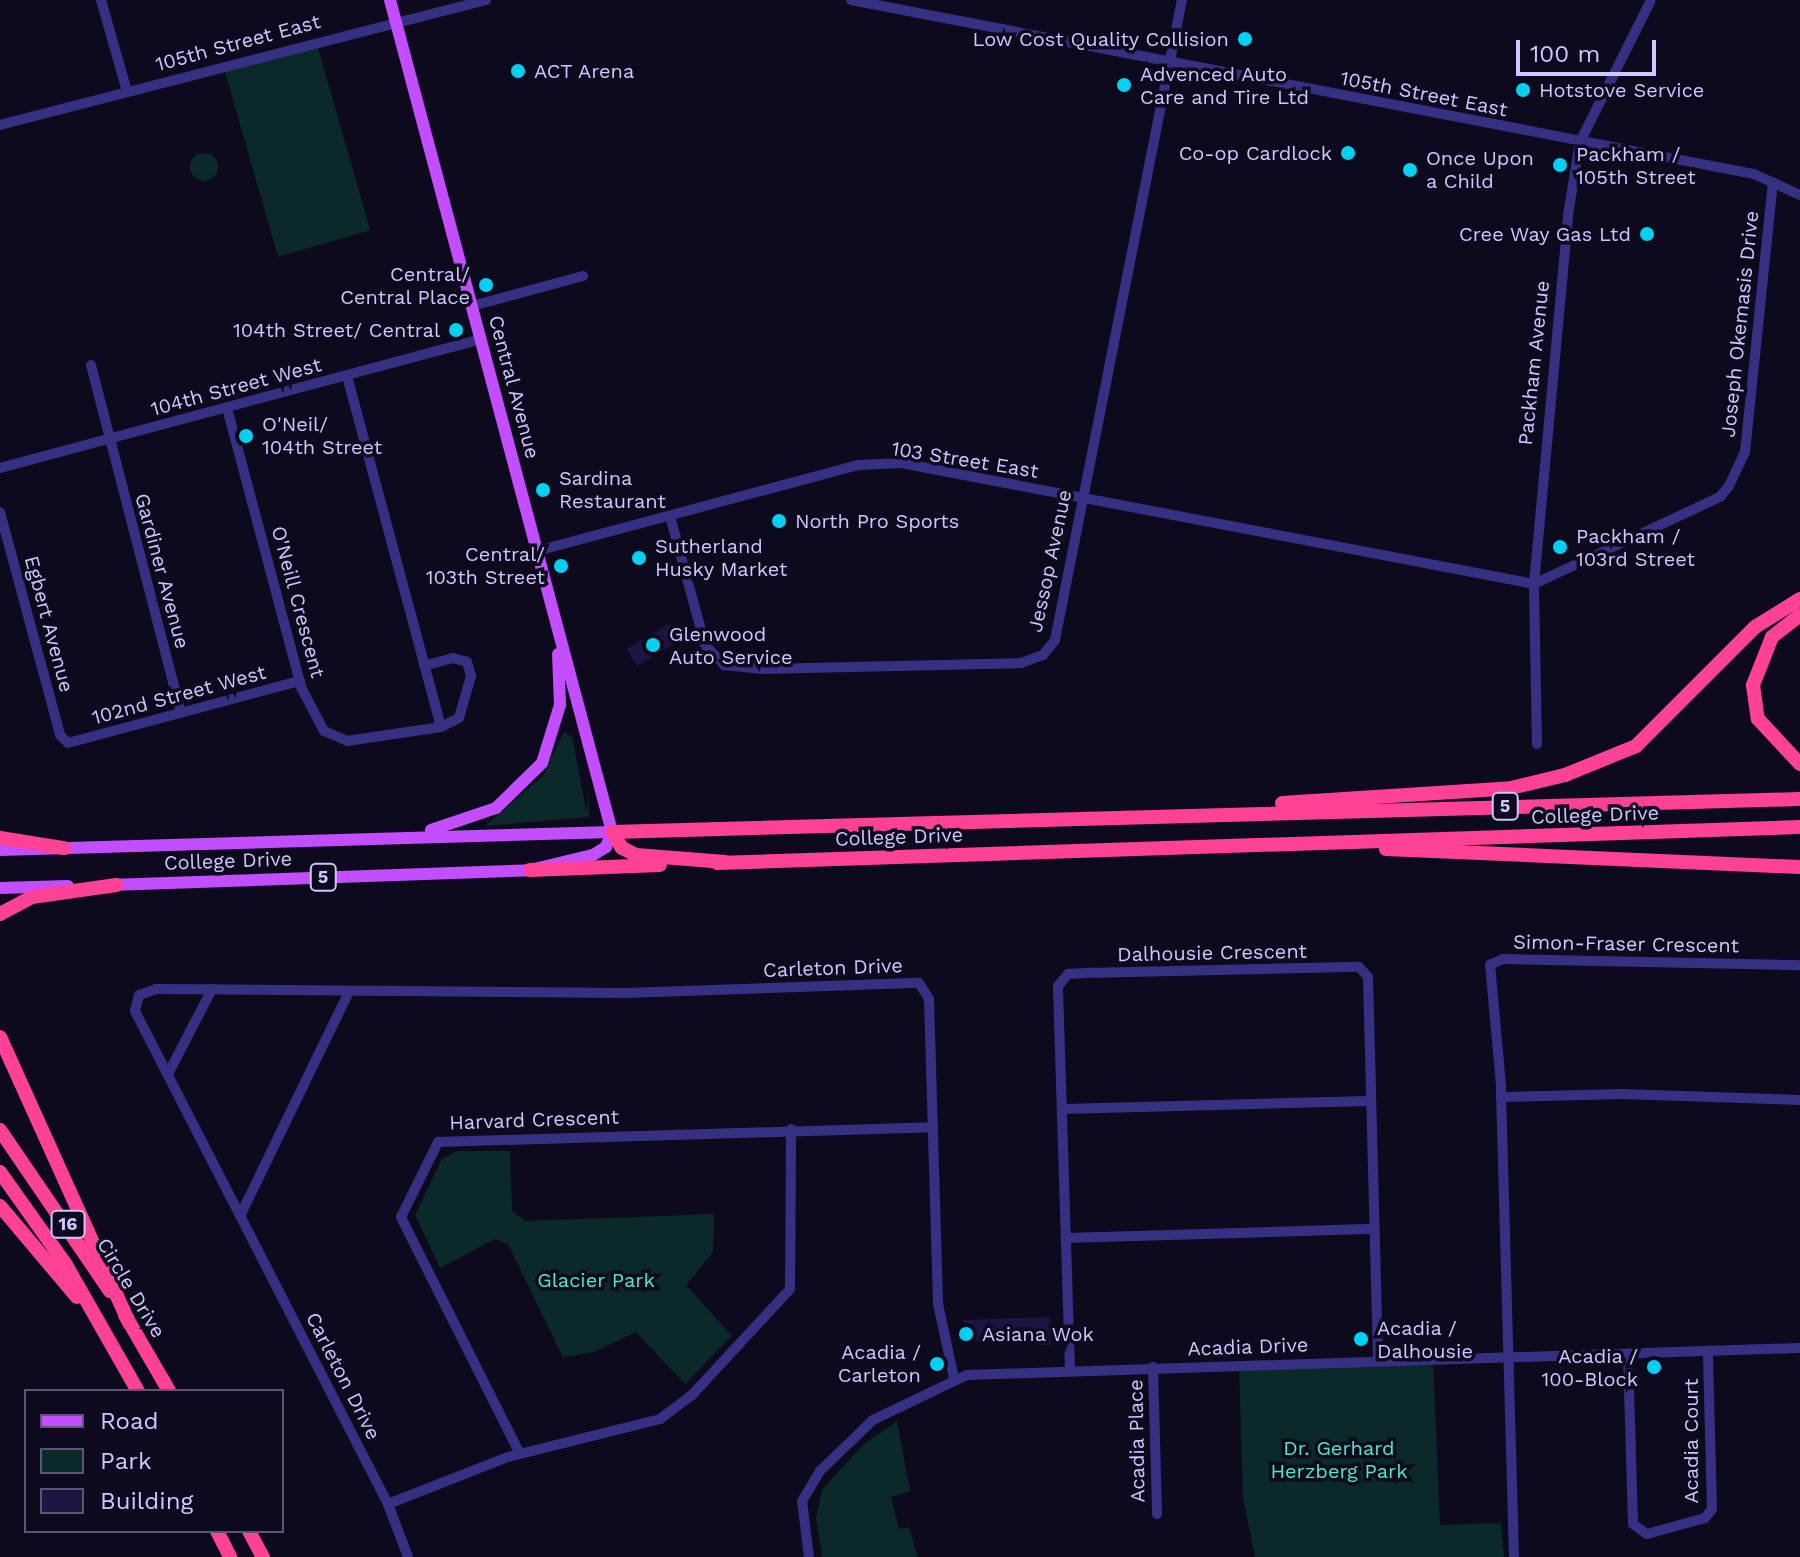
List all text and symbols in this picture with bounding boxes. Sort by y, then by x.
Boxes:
street label: 105th Street East [153,9,323,77]
scale bar [1520,24,1660,74]
place label: Low Cost Quality Collision [972,27,1229,51]
marker: Low Cost Quality Collision [1236,30,1254,48]
text: 100 m [1530,40,1600,68]
place label: ACT Arena [534,59,636,83]
marker: ACT Arena [509,62,527,80]
place label: Advenced Auto Care and Tire Ltd [1140,62,1310,109]
street label: 105th Street East [1339,66,1509,122]
marker: Advenced Auto Care and Tire Ltd [1115,76,1133,94]
place label: Hotstove Service [1539,78,1704,102]
marker: Hotstove Service [1514,81,1532,99]
place label: Co-op Cardlock [1179,141,1332,165]
place label: Packham / 105th Street [1576,142,1696,189]
marker: Co-op Cardlock [1339,144,1357,162]
place label: Once Upon a Child [1426,146,1534,193]
marker: Packham / 105th Street [1551,156,1569,174]
marker: Once Upon a Child [1401,161,1419,179]
street label: Joseph Okemasis Drive [1716,210,1764,438]
place label: Cree Way Gas Ltd [1458,222,1631,246]
marker: Cree Way Gas Ltd [1638,225,1656,243]
place label: Central/ Central Place [340,262,470,309]
marker: Central/ Central Place [477,276,495,294]
street label: Packham Avenue [1513,279,1555,447]
street label: Central Avenue [483,312,545,462]
place label: 104th Street/ Central [233,318,440,342]
marker: 104th Street/ Central [447,321,465,339]
street label: 104th Street West [148,353,324,421]
place label: O'Neil/ 104th Street [262,412,382,459]
marker: O'Neil/ 104th Street [237,427,255,445]
street label: 103 Street East [890,437,1040,483]
place label: Sardina Restaurant [559,466,666,513]
marker: Sardina Restaurant [534,481,552,499]
street label: Jessop Avenue [1023,487,1077,635]
street label: Gardiner Avenue [130,490,194,652]
place label: North Pro Sports [795,509,959,533]
marker: North Pro Sports [770,512,788,530]
street label: O'Neill Crescent [266,523,330,681]
place label: Packham / 103rd Street [1576,524,1695,571]
place label: Sutherland Husky Market [655,534,788,581]
marker: Packham / 103rd Street [1551,538,1569,556]
place label: Central/ 103th Street [426,542,545,589]
marker: Sutherland Husky Market [630,549,648,567]
street label: Egbert Avenue [19,553,79,695]
marker: Central/ 103th Street [552,557,570,575]
place label: Glenwood Auto Service [669,622,793,669]
marker: Glenwood Auto Service [644,636,662,654]
street label: 102nd Street West [89,660,269,730]
road number: 5 [1491,792,1519,820]
street label: College Drive [1531,801,1659,829]
street label: College Drive [835,823,963,851]
street label: College Drive [164,847,292,875]
road number: 5 [309,863,337,891]
street label: Simon-Fraser Crescent [1513,930,1739,958]
street label: Dalhousie Crescent [1117,939,1307,967]
street label: Carleton Drive [763,954,903,982]
street label: Harvard Crescent [449,1105,619,1135]
road number: 16 [50,1210,86,1238]
street label: Circle Drive [92,1234,170,1342]
park label: Glacier Park [537,1268,655,1292]
street label: Carleton Drive [301,1308,385,1444]
place label: Acadia / Dalhousie [1377,1316,1473,1363]
place label: Asiana Wok [982,1322,1095,1346]
marker: Asiana Wok [957,1325,975,1343]
marker: Acadia / Dalhousie [1352,1330,1370,1348]
street label: Acadia Drive [1187,1333,1309,1361]
place label: Acadia / Carleton [838,1340,921,1387]
place label: Acadia / 100-Block [1541,1344,1638,1391]
marker: Acadia / Carleton [928,1355,946,1373]
marker: Acadia / 100-Block [1645,1358,1663,1376]
street label: Acadia Court [1679,1378,1703,1504]
street label: Acadia Place [1124,1379,1150,1503]
legend [24,1389,284,1533]
text: Road [100,1407,159,1435]
park label: Dr. Gerhard Herzberg Park [1270,1436,1408,1483]
text: Park [100,1447,152,1475]
text: Building [100,1487,193,1515]

